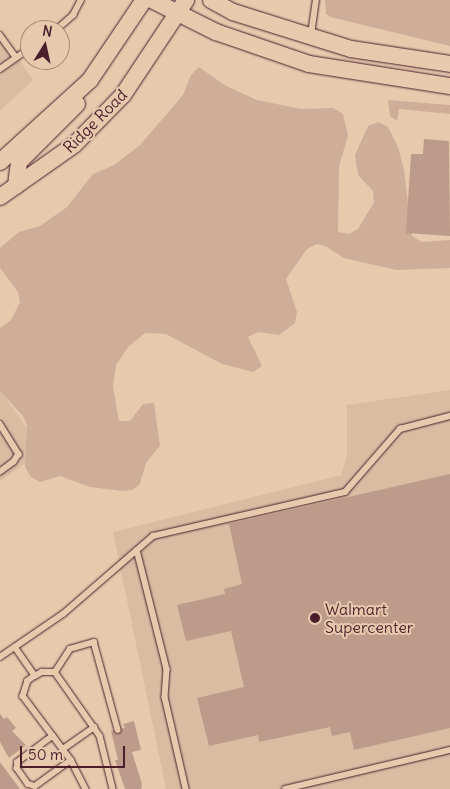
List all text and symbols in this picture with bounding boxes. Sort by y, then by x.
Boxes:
north arrow [20,20,70,70]
text: N [41,22,54,41]
street label: Ridge Road [59,85,131,157]
place label: Walmart Supercenter [325,599,413,637]
marker: Walmart Supercenter [309,612,321,624]
scale bar [22,736,128,768]
text: 50 m [28,745,63,764]

